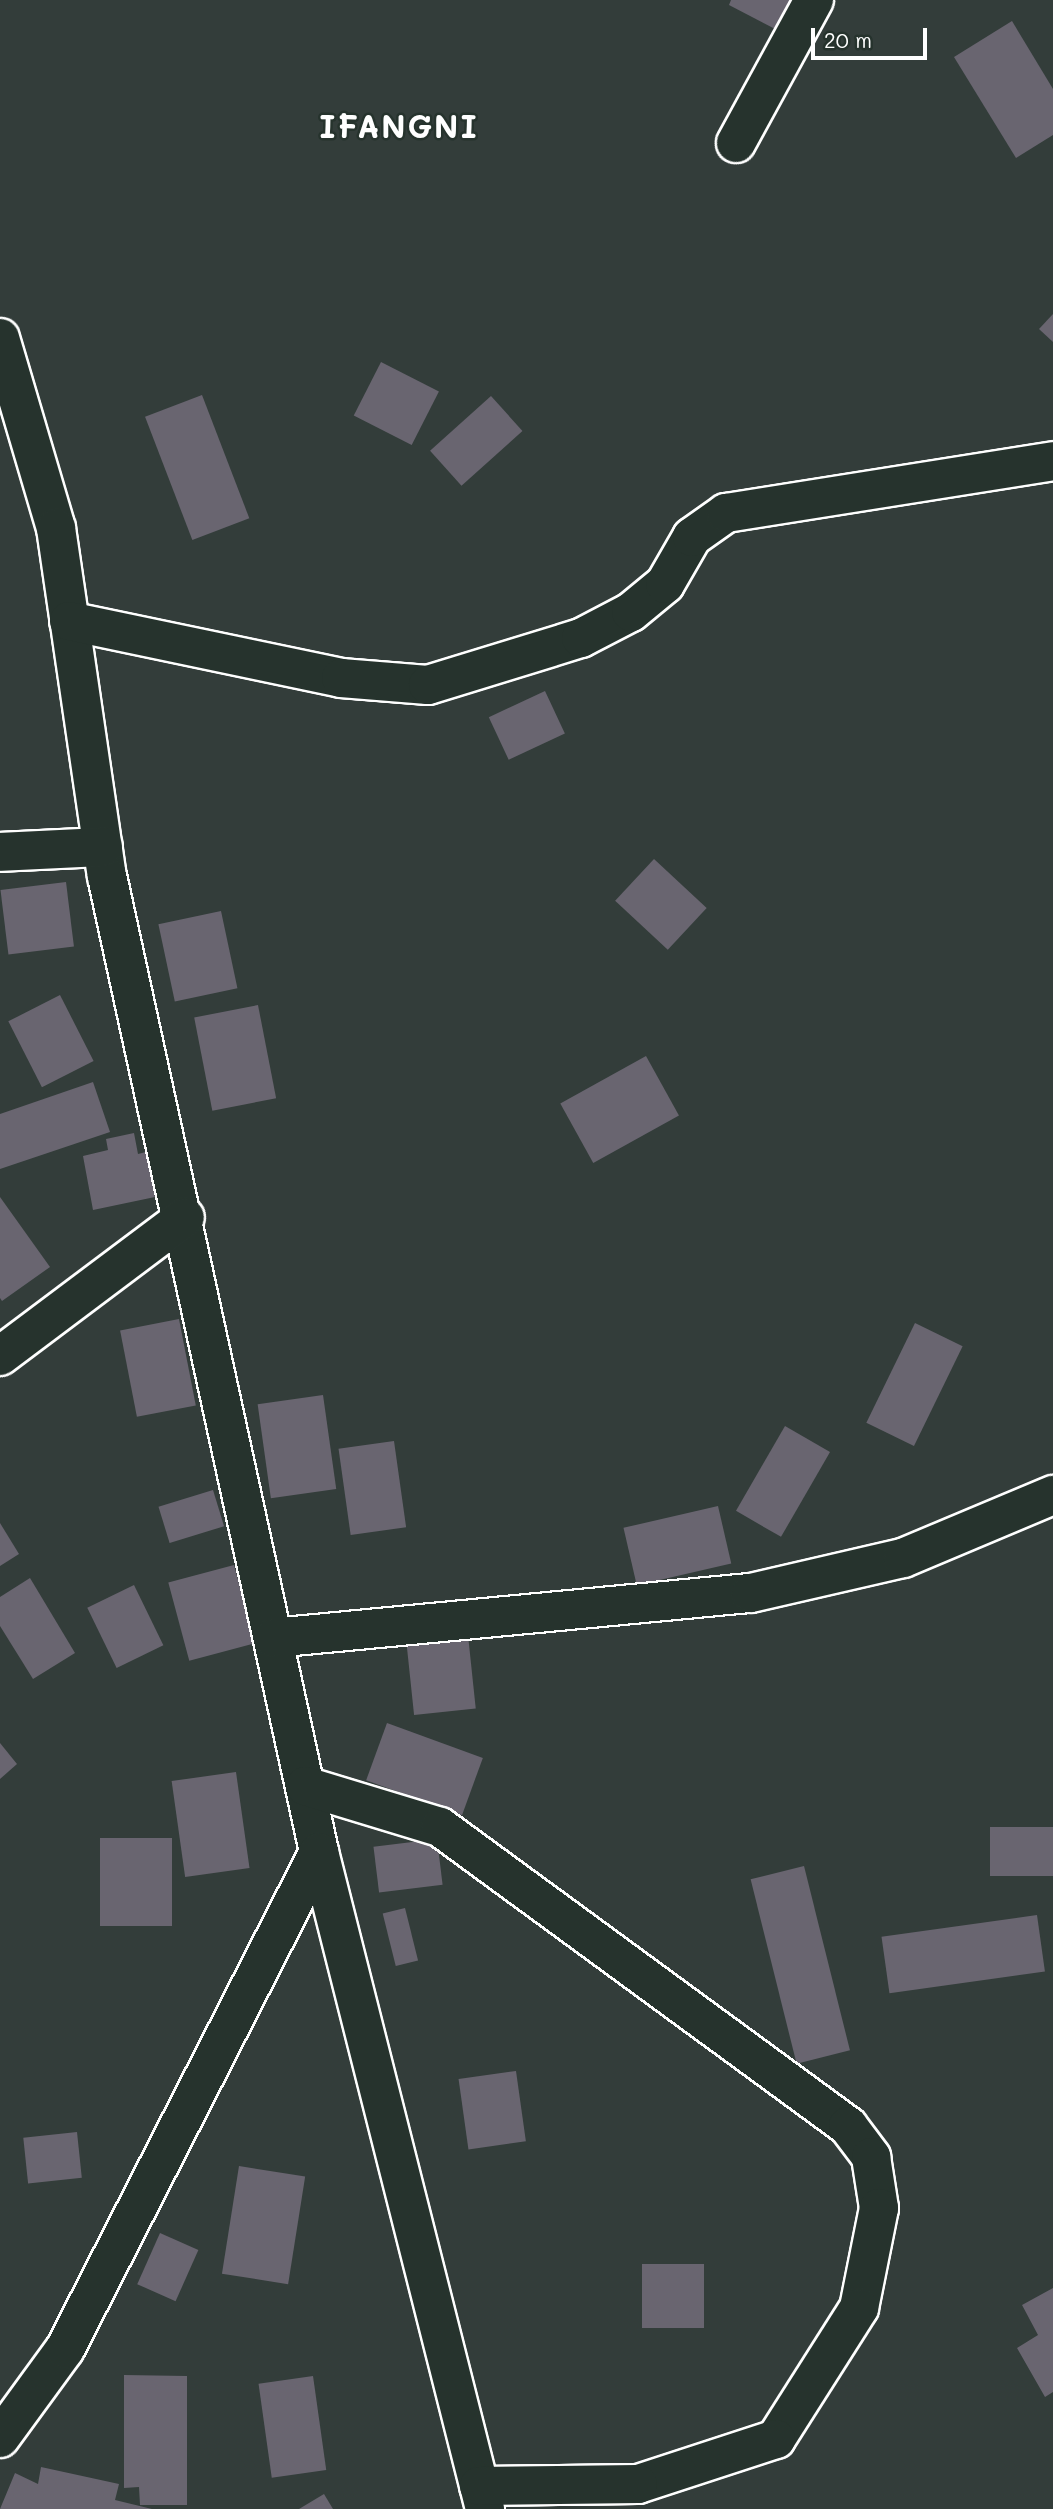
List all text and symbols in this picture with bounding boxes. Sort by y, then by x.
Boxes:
scale bar [815,14,930,58]
text: 20 m [824,26,872,53]
district label: IFANGNI [320,106,478,144]

